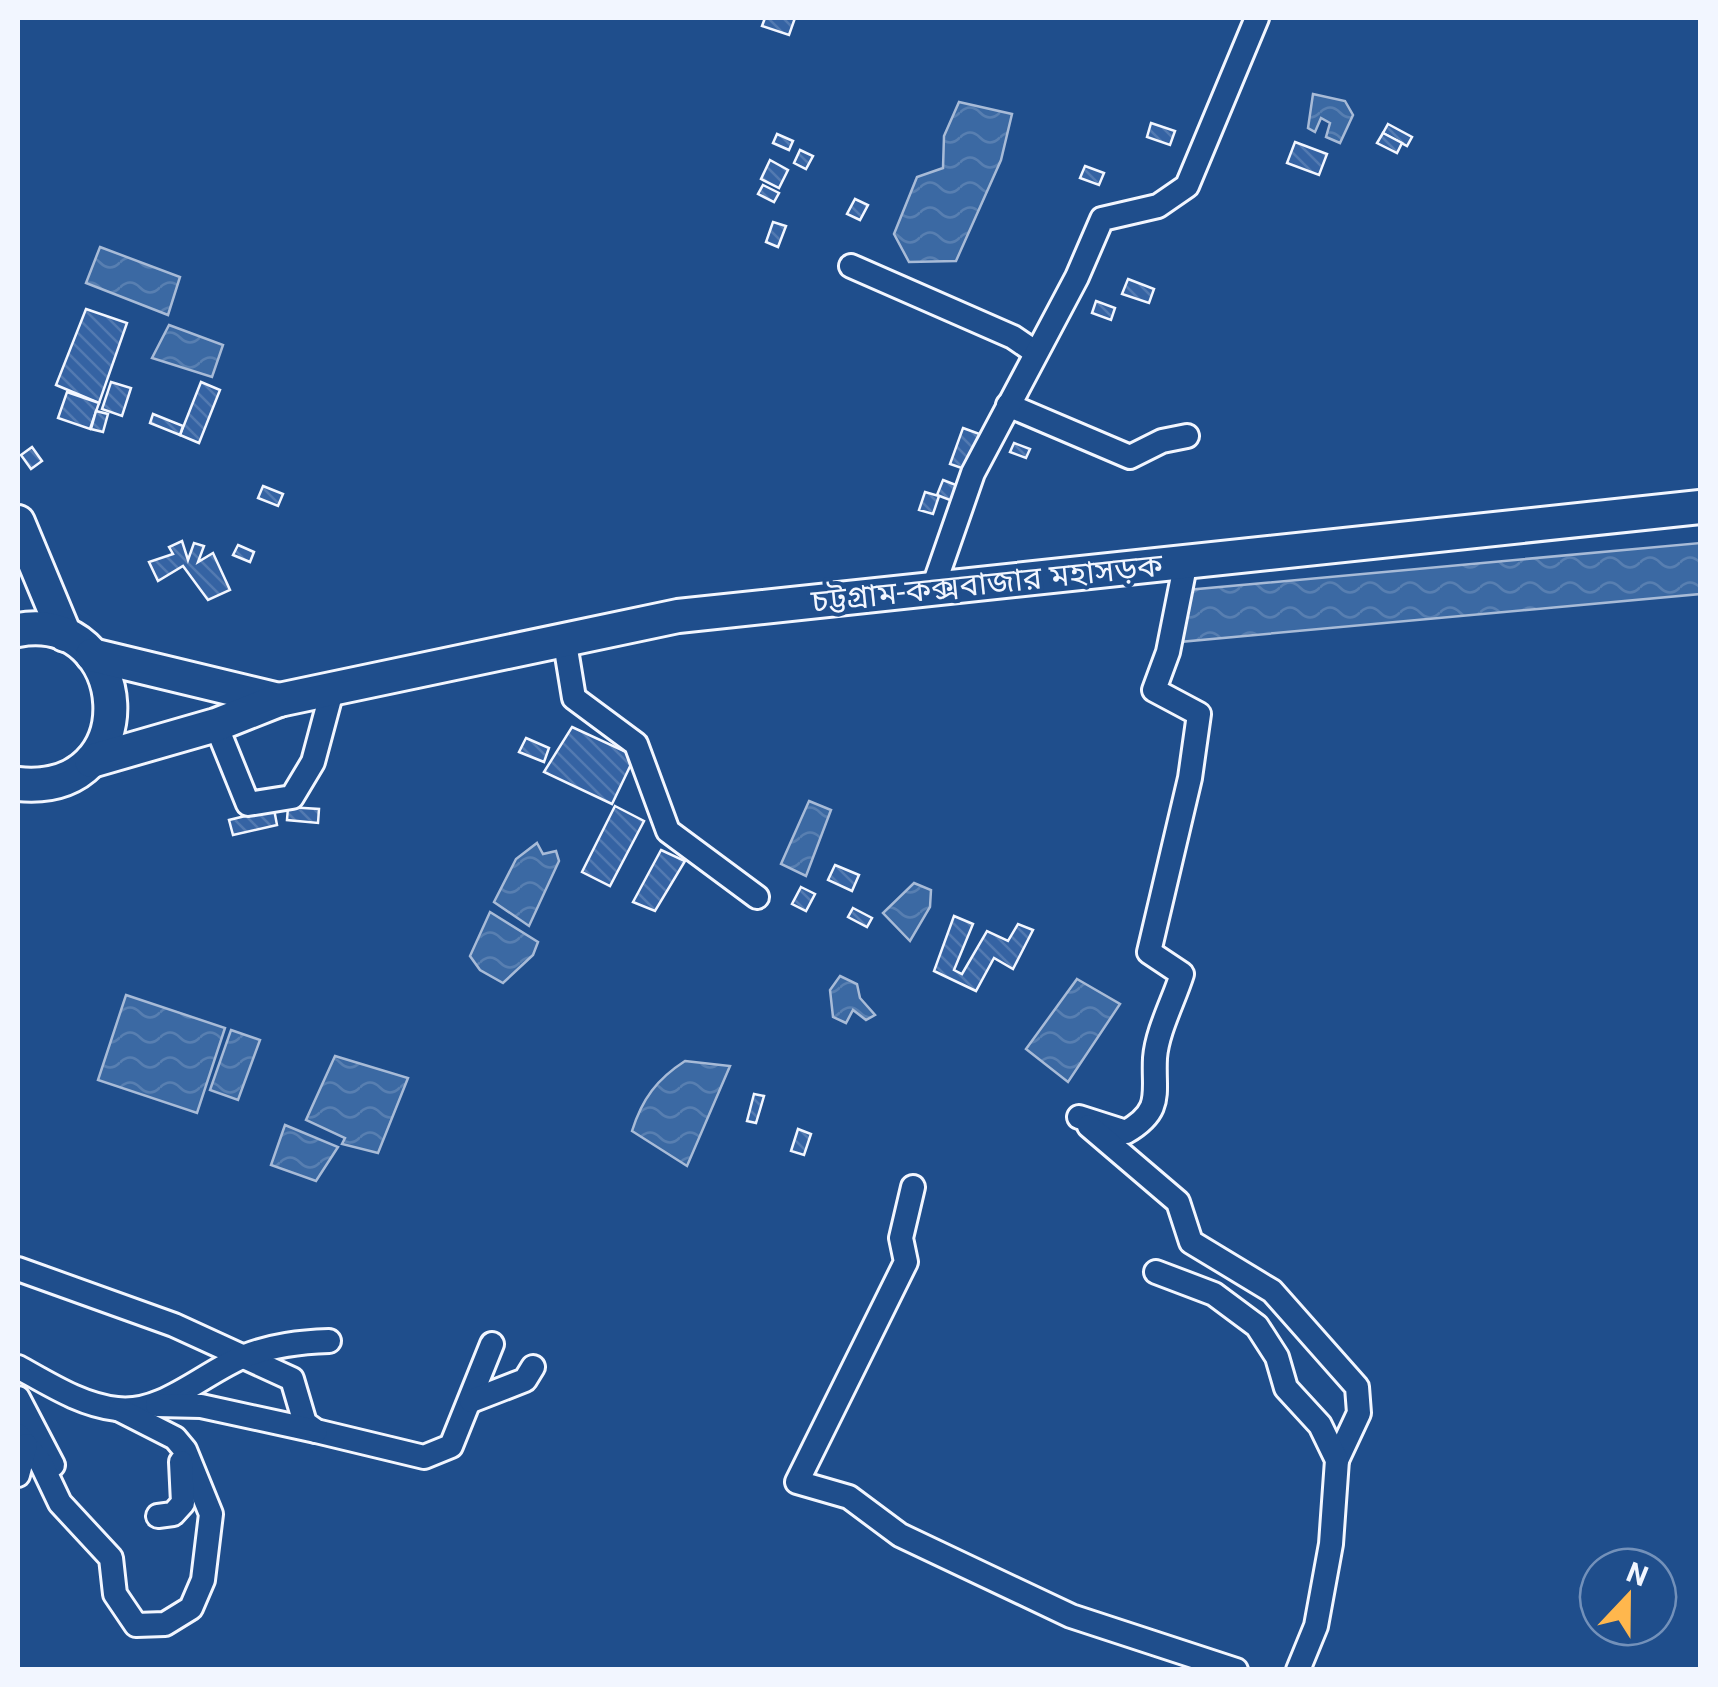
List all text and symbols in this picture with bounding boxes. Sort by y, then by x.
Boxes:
street label: চট্টগ্রাম-কক্সবাজার মহাসড়ক [808,546,1166,620]
north arrow [1578,1547,1678,1647]
text: N [1622,1555,1653,1593]

